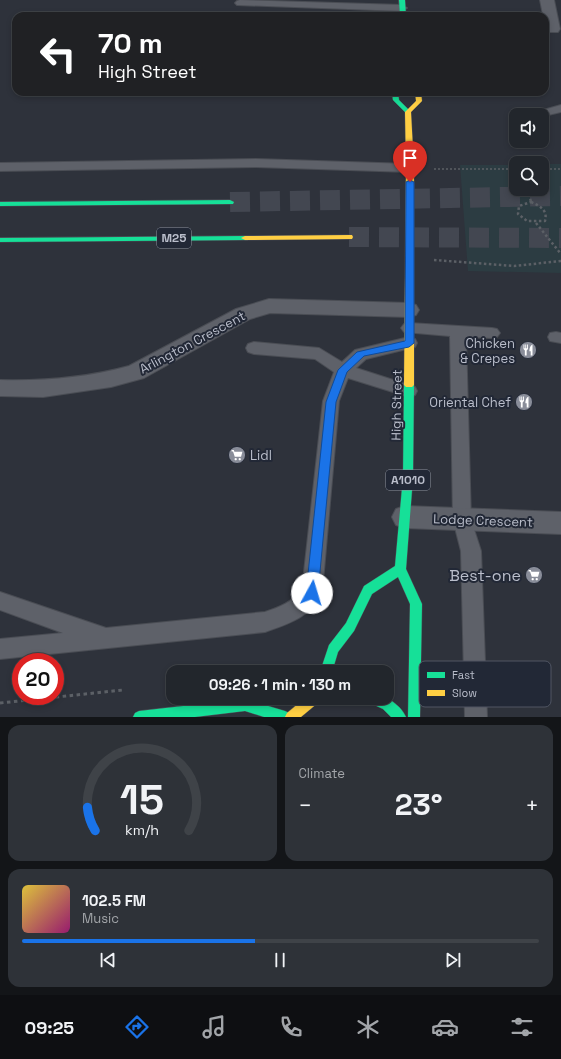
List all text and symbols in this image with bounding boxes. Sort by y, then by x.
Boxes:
text: 70 m [98,25,163,61]
icon: left [32,28,84,80]
text: High Street [98,60,196,83]
map controls [509,108,549,196]
button: sound [509,108,549,148]
pin [393,141,427,182]
icon: arrive [399,147,421,169]
button: search [509,156,549,196]
road number: M25 [157,228,191,248]
street label: Arlington Crescent [136,307,248,378]
place label: Chicken & Crepes [460,335,515,367]
restaurant icon: Chicken & Crepes [518,340,538,360]
street label: High Street [387,369,406,441]
restaurant icon: Oriental Chef [514,392,534,412]
place label: Oriental Chef [429,394,511,411]
supermarket icon: Lidl [227,445,247,465]
place label: Lidl [250,447,272,464]
road number: A1010 [386,470,430,490]
street label: Lodge Crescent [433,510,533,531]
place label: Best-one [449,565,521,586]
supermarket icon: Best-one [524,565,544,585]
position arrow [291,572,333,614]
speed limit sign: 20 [12,653,64,705]
legend [419,661,551,707]
text: Fast [452,668,475,682]
text: 09:26 · 1 min · 130 m [209,675,351,694]
text: Slow [452,686,477,700]
text: Climate [299,765,345,782]
text: 15 [120,773,164,826]
text: 23° [395,785,443,824]
text: − [299,791,312,819]
text: + [525,791,539,819]
text: km/h [125,821,159,839]
text: 102.5 FM [82,891,146,910]
text: Music [82,910,119,927]
icon: previous [97,949,119,971]
icon: pause [269,949,291,971]
icon: next [442,949,464,971]
icon: directions [123,1013,151,1041]
icon: music [200,1013,228,1041]
icon: phone [277,1013,305,1041]
icon: climate [354,1013,382,1041]
icon: car [431,1013,459,1041]
icon: filters [508,1013,536,1041]
text: 09:25 [25,1016,74,1039]

